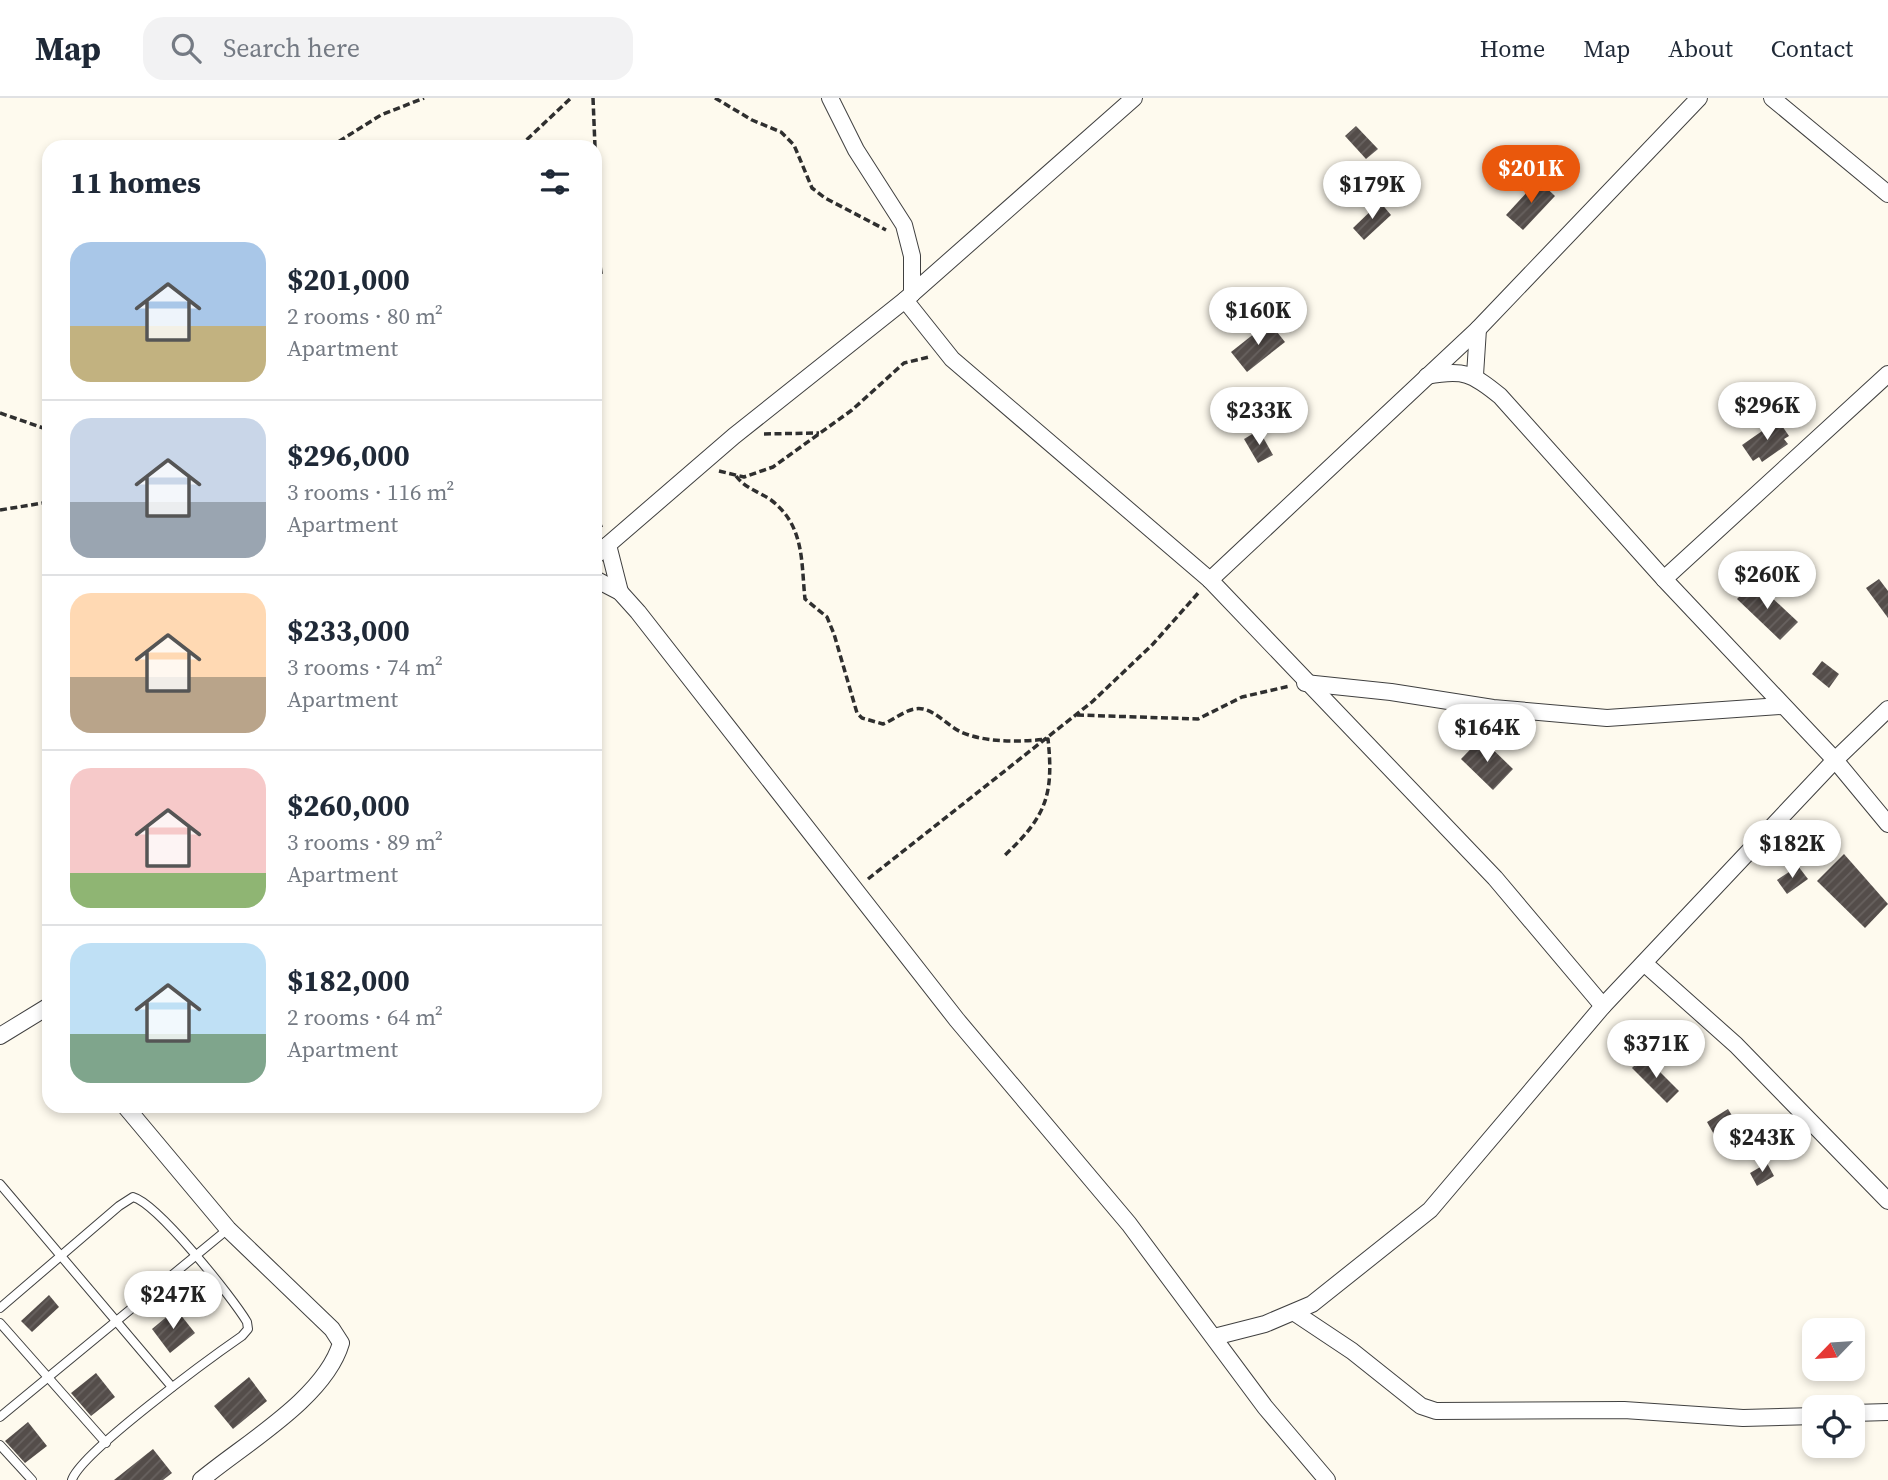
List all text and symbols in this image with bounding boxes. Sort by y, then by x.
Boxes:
search box [143,17,633,80]
text: Map [35,26,101,71]
icon: search [167,29,205,67]
text: Search here [223,30,360,66]
text: Home [1480,32,1545,65]
text: Map [1583,32,1630,65]
text: About [1668,32,1733,65]
text: Contact [1771,32,1853,65]
pin: $201K [1482,146,1580,205]
text: $201K [1498,152,1564,184]
text: 11 homes [70,162,201,203]
pin: $179K [1323,162,1421,221]
icon: filters [536,163,574,201]
text: $179K [1339,168,1405,200]
text: $201,000 [287,259,410,300]
icon: home [126,270,210,354]
pin: $160K [1209,288,1307,347]
text: $160K [1225,294,1291,326]
text: 2 rooms · 80 m² [287,300,443,332]
text: Apartment [287,332,398,364]
pin: $296K [1718,382,1816,442]
pin: $233K [1210,388,1308,447]
text: $296K [1734,389,1800,421]
text: $233K [1226,394,1292,426]
text: $296,000 [287,435,410,476]
icon: home [126,446,210,530]
text: 3 rooms · 116 m² [287,476,454,508]
text: Apartment [287,508,398,540]
pin: $260K [1718,552,1816,611]
text: $260K [1734,558,1800,590]
text: $233,000 [287,610,410,651]
icon: home [126,621,210,705]
text: 3 rooms · 74 m² [287,651,443,683]
text: Apartment [287,683,398,715]
pin: $164K [1438,704,1536,764]
text: $164K [1454,711,1520,743]
text: $260,000 [287,785,410,826]
icon: home [126,796,210,880]
pin: $182K [1743,820,1841,880]
text: 3 rooms · 89 m² [287,826,443,858]
text: $182K [1759,827,1825,859]
text: Apartment [287,858,398,890]
text: $182,000 [287,960,410,1001]
icon: home [126,971,210,1055]
text: 2 rooms · 64 m² [287,1001,443,1033]
pin: $371K [1607,1020,1705,1080]
text: $371K [1623,1027,1689,1059]
text: Apartment [287,1033,398,1065]
pin: $243K [1713,1114,1811,1174]
text: $243K [1729,1121,1795,1153]
pin: $247K [124,1272,222,1331]
text: $247K [140,1278,206,1310]
north arrow [1802,1318,1866,1381]
map controls [1802,1318,1865,1458]
button: locate [1802,1395,1865,1458]

